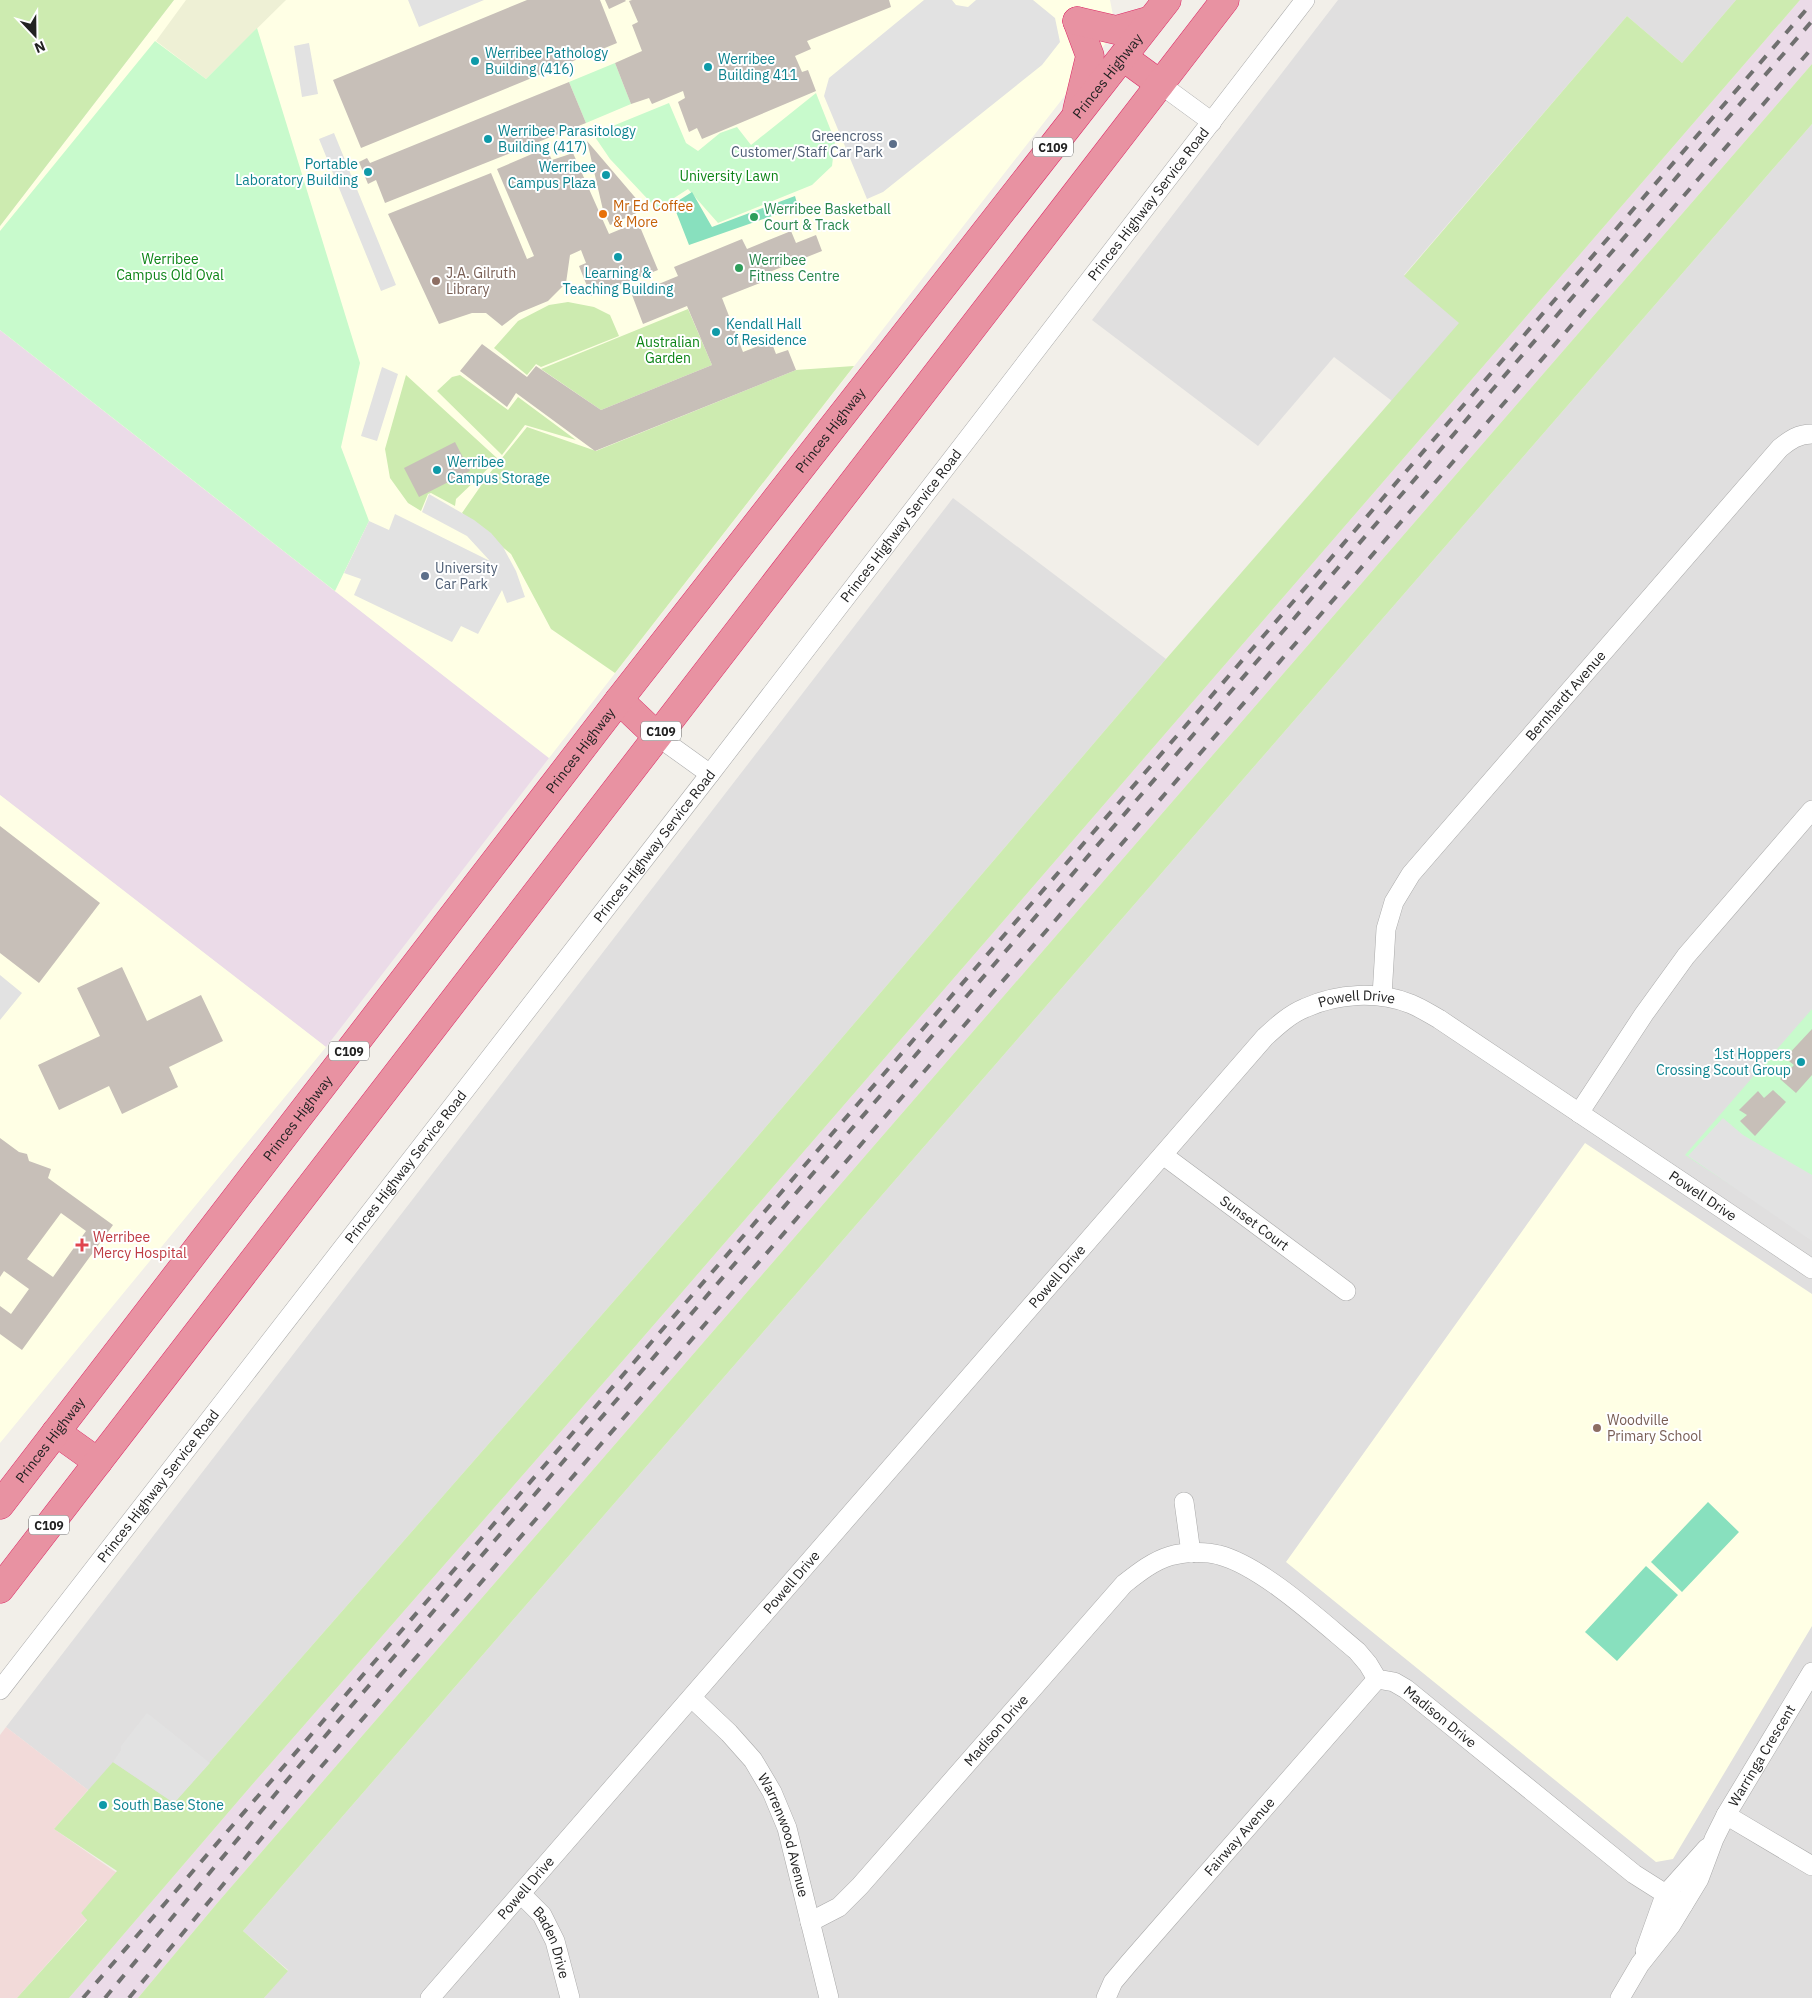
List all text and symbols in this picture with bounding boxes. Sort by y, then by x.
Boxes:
north arrow [10,10,60,60]
street label: Princes Highway [1069,30,1147,122]
text: N [32,37,48,57]
place label: Werribee Pathology Building (416) [485,44,608,78]
place label: Werribee Building 411 [718,50,798,84]
marker: Werribee Pathology Building (416) [469,55,481,67]
marker: Werribee Building 411 [702,61,714,73]
place label: Werribee Parasitology Building (417) [498,122,636,156]
street label: Princes Highway Service Road [1084,124,1213,284]
place label: Greencross Customer/Staff Car Park [731,127,884,161]
marker: Werribee Parasitology Building (417) [482,133,494,145]
marker: Greencross Customer/Staff Car Park [887,138,899,150]
road number: C109 [1033,138,1073,156]
place label: Portable Laboratory Building [235,155,359,189]
place label: Werribee Campus Plaza [508,158,597,192]
marker: Portable Laboratory Building [362,166,374,178]
park label: University Lawn [679,167,779,185]
marker: Werribee Campus Plaza [600,169,612,181]
place label: Mr Ed Coffee & More [613,197,693,231]
place label: Werribee Basketball Court & Track [764,200,891,234]
marker: Mr Ed Coffee & More [597,208,609,220]
marker: Werribee Basketball Court & Track [748,211,760,223]
park label: Werribee Campus Old Oval [116,250,224,284]
marker: Learning & Teaching Building [612,251,624,263]
place label: Werribee Fitness Centre [749,251,840,285]
marker: Werribee Fitness Centre [733,262,745,274]
place label: J.A. Gilruth Library [446,264,516,298]
place label: Learning & Teaching Building [563,264,674,298]
marker: J.A. Gilruth Library [430,275,442,287]
place label: Kendall Hall of Residence [726,315,807,349]
marker: Kendall Hall of Residence [710,326,722,338]
park label: Australian Garden [636,333,700,367]
street label: Princes Highway [791,384,869,477]
street label: Princes Highway Service Road [836,446,965,606]
place label: Werribee Campus Storage [447,453,550,487]
marker: Werribee Campus Storage [431,464,443,476]
place label: University Car Park [435,559,498,593]
marker: University Car Park [419,570,431,582]
street label: Bernhardt Avenue [1522,647,1610,744]
street label: Princes Highway [542,704,619,797]
road number: C109 [641,721,681,740]
street label: Princes Highway Service Road [589,766,719,926]
street label: Powell Drive [1316,986,1397,1011]
road number: C109 [329,1042,369,1060]
place label: 1st Hoppers Crossing Scout Group [1656,1045,1791,1079]
marker: 1st Hoppers Crossing Scout Group [1795,1056,1807,1068]
street label: Princes Highway [259,1072,336,1165]
street label: Princes Highway Service Road [341,1087,470,1247]
street label: Powell Drive [1666,1167,1740,1225]
street label: Sunset Court [1216,1191,1293,1255]
place label: Werribee Mercy Hospital [93,1228,187,1262]
marker: Werribee Mercy Hospital [75,1238,89,1252]
street label: Powell Drive [1025,1241,1090,1312]
street label: Princes Highway [11,1393,89,1487]
street label: Princes Highway Service Road [93,1406,223,1566]
place label: Woodville Primary School [1607,1411,1702,1445]
marker: Woodville Primary School [1591,1422,1603,1434]
road number: C109 [29,1516,69,1534]
street label: Powell Drive [759,1547,824,1617]
street label: Madison Drive [1400,1682,1481,1752]
street label: Madison Drive [960,1691,1032,1770]
street label: Warringa Crescent [1724,1701,1799,1810]
street label: Warrenwood Avenue [754,1770,813,1899]
street label: Fairway Avenue [1200,1793,1279,1880]
place label: South Base Stone [113,1796,224,1814]
marker: South Base Stone [97,1799,109,1811]
street label: Powell Drive [493,1852,558,1923]
street label: Baden Drive [529,1902,574,1981]

